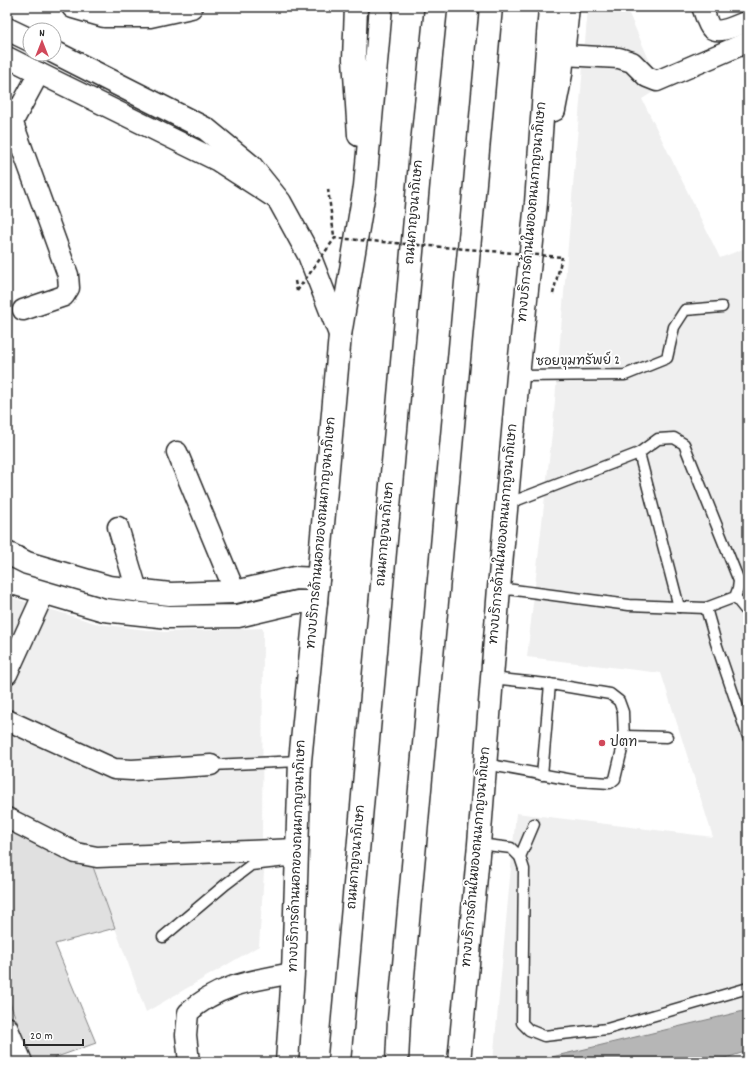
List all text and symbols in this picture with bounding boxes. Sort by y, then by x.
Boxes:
north arrow [22,22,62,62]
text: N [39,26,45,42]
street label: ทางบริการด้านในของถนนกาญจนาภิเษก [512,101,552,323]
street label: ถนนกาญจนาภิเษก [401,159,429,265]
street label: ซอยขุมทรัพย์ 2 [536,350,620,372]
street label: ทางบริการด้านนอกของถนนกาญจนาภิเษก [301,416,342,650]
street label: ทางบริการด้านในของถนนกาญจนาภิเษก [483,423,523,645]
street label: ถนนกาญจนาภิเษก [372,481,400,587]
place label: ปตท [610,734,637,753]
marker: ปตท [597,738,607,748]
street label: ทางบริการด้านนอกของถนนกาญจนาภิเษก [283,739,312,973]
street label: ทางบริการด้านในของถนนกาญจนาภิเษก [456,746,496,968]
street label: ถนนกาญจนาภิเษก [343,804,371,910]
scale bar [24,1021,83,1047]
text: 20 m [30,1028,53,1045]

